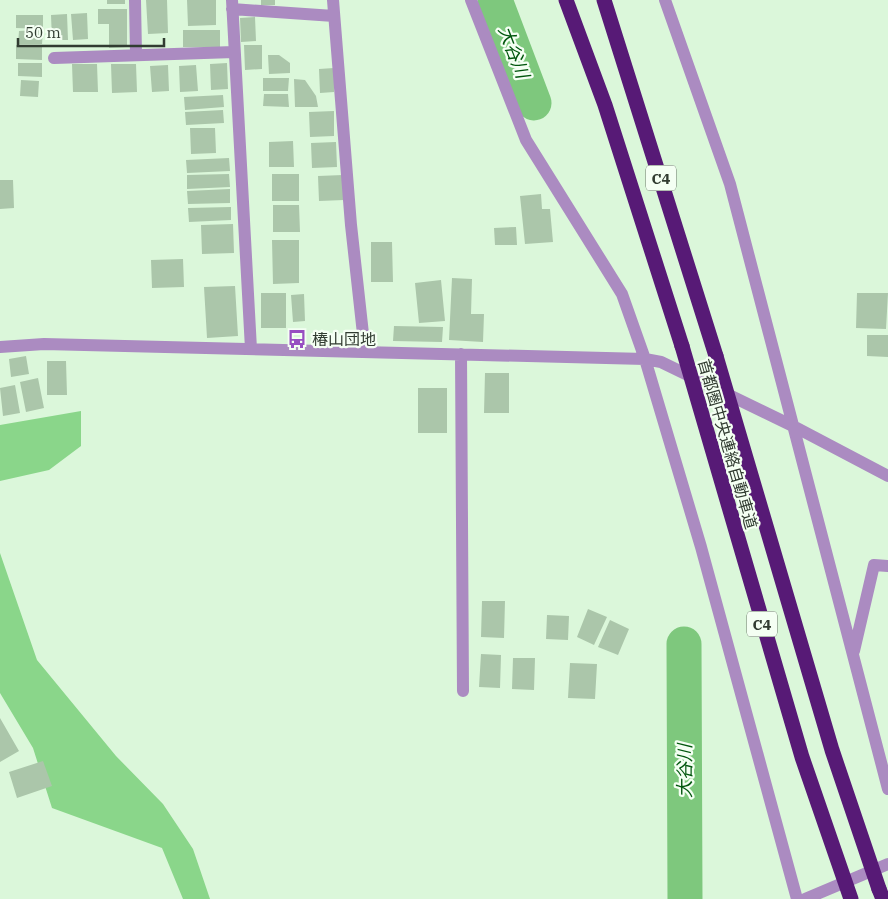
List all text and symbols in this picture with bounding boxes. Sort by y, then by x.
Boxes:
scale bar [18,15,164,47]
text: 50 m [25,23,61,42]
water label: 大谷川 [494,23,535,83]
road number: C4 [646,166,676,190]
bus stop icon: 椿山団地 [286,328,308,350]
place label: 椿山団地 [312,329,376,349]
street label: 首都圏中央連絡自動車道 [694,357,762,531]
road number: C4 [747,612,777,636]
water label: 大谷川 [673,742,696,798]

